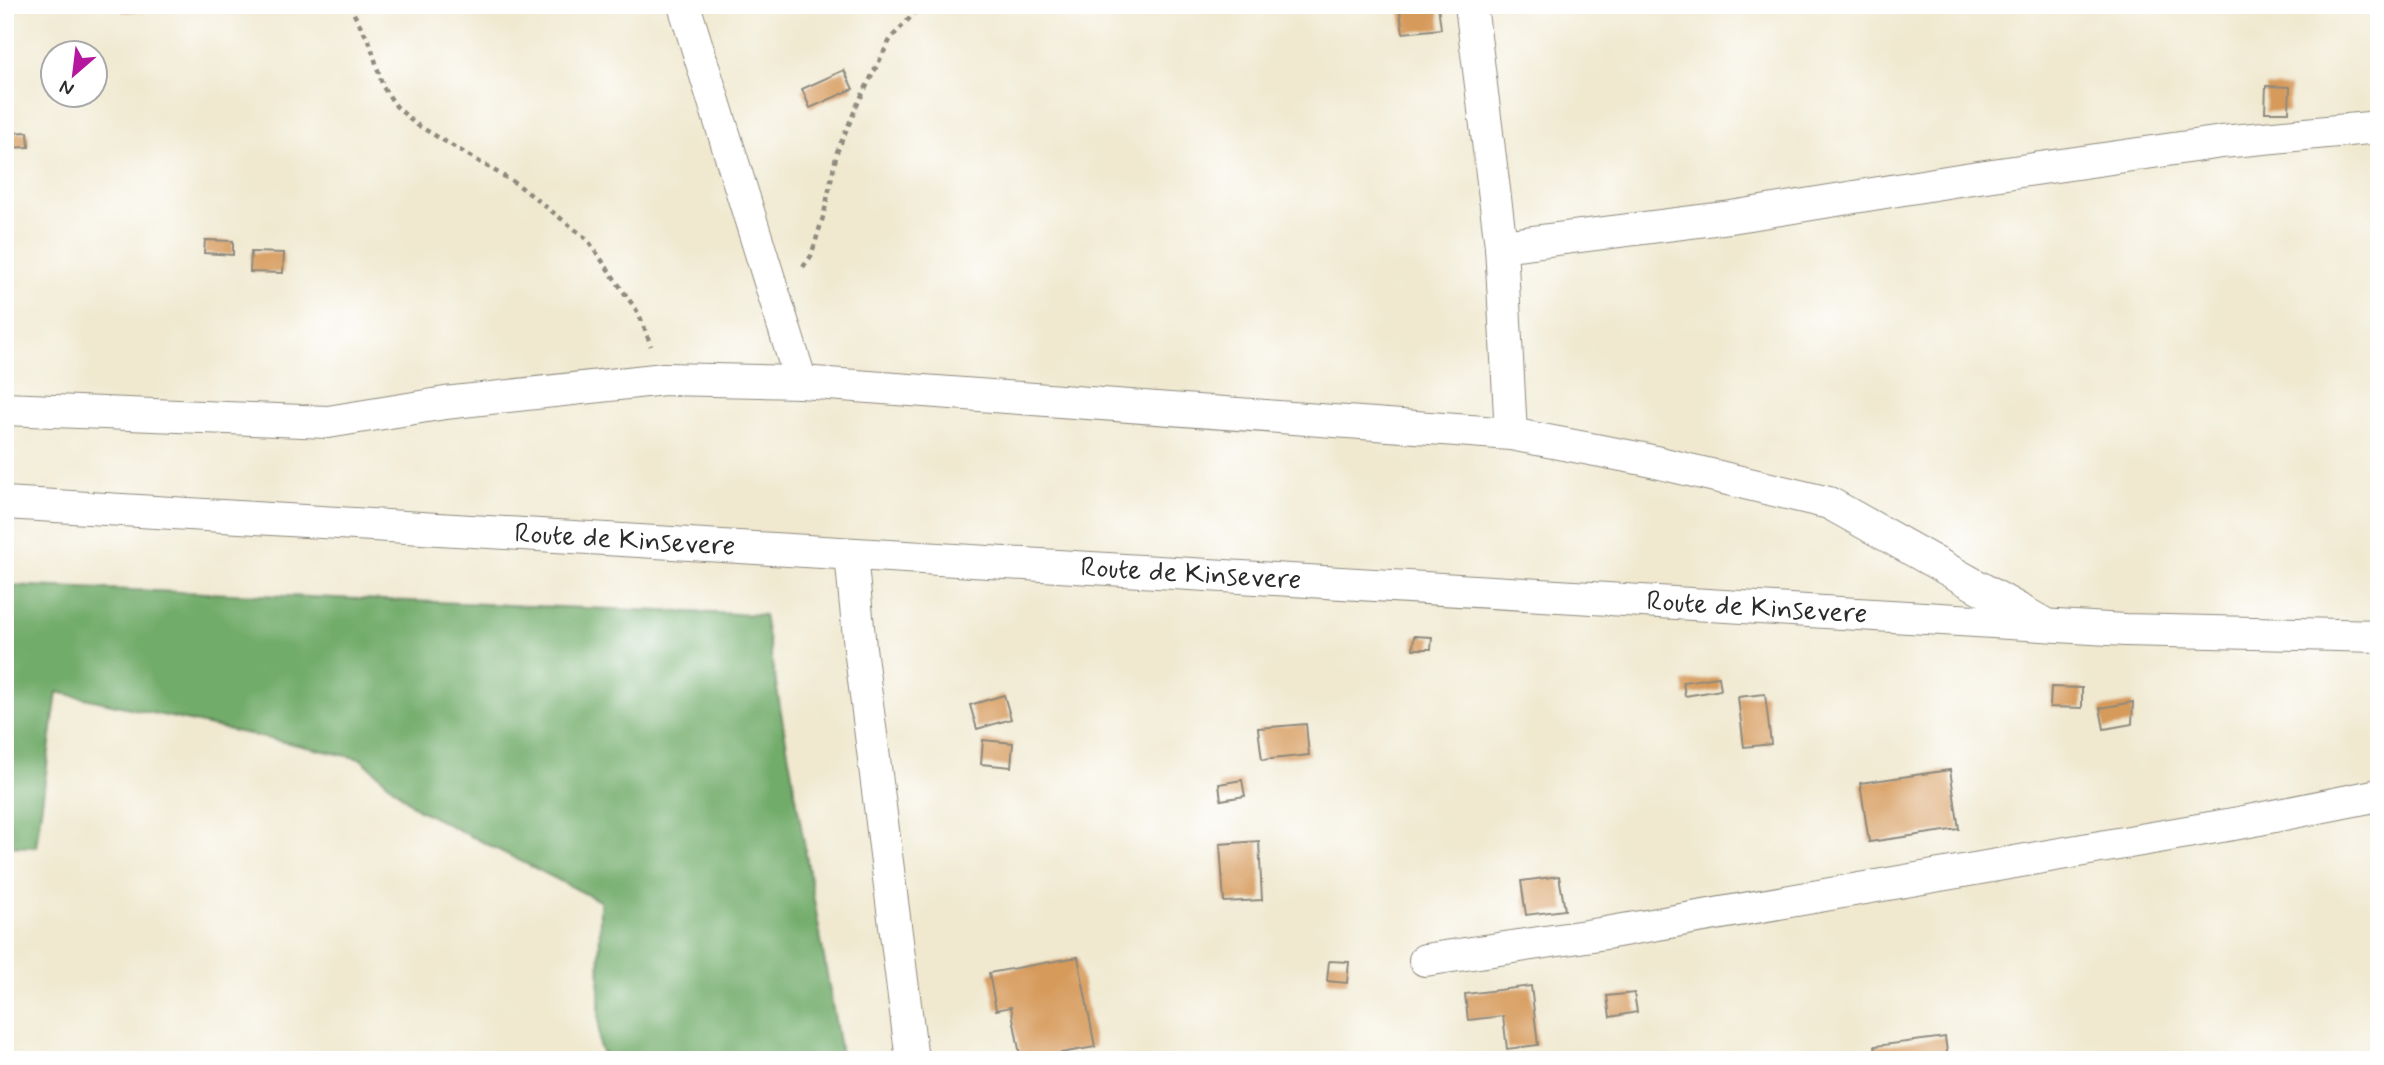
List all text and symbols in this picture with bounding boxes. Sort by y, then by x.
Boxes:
north arrow [38,38,108,108]
text: N [55,74,78,102]
street label: Route de Kinsevere [513,515,736,565]
street label: Route de Kinsevere [1079,549,1302,599]
street label: Route de Kinsevere [1645,583,1868,633]

